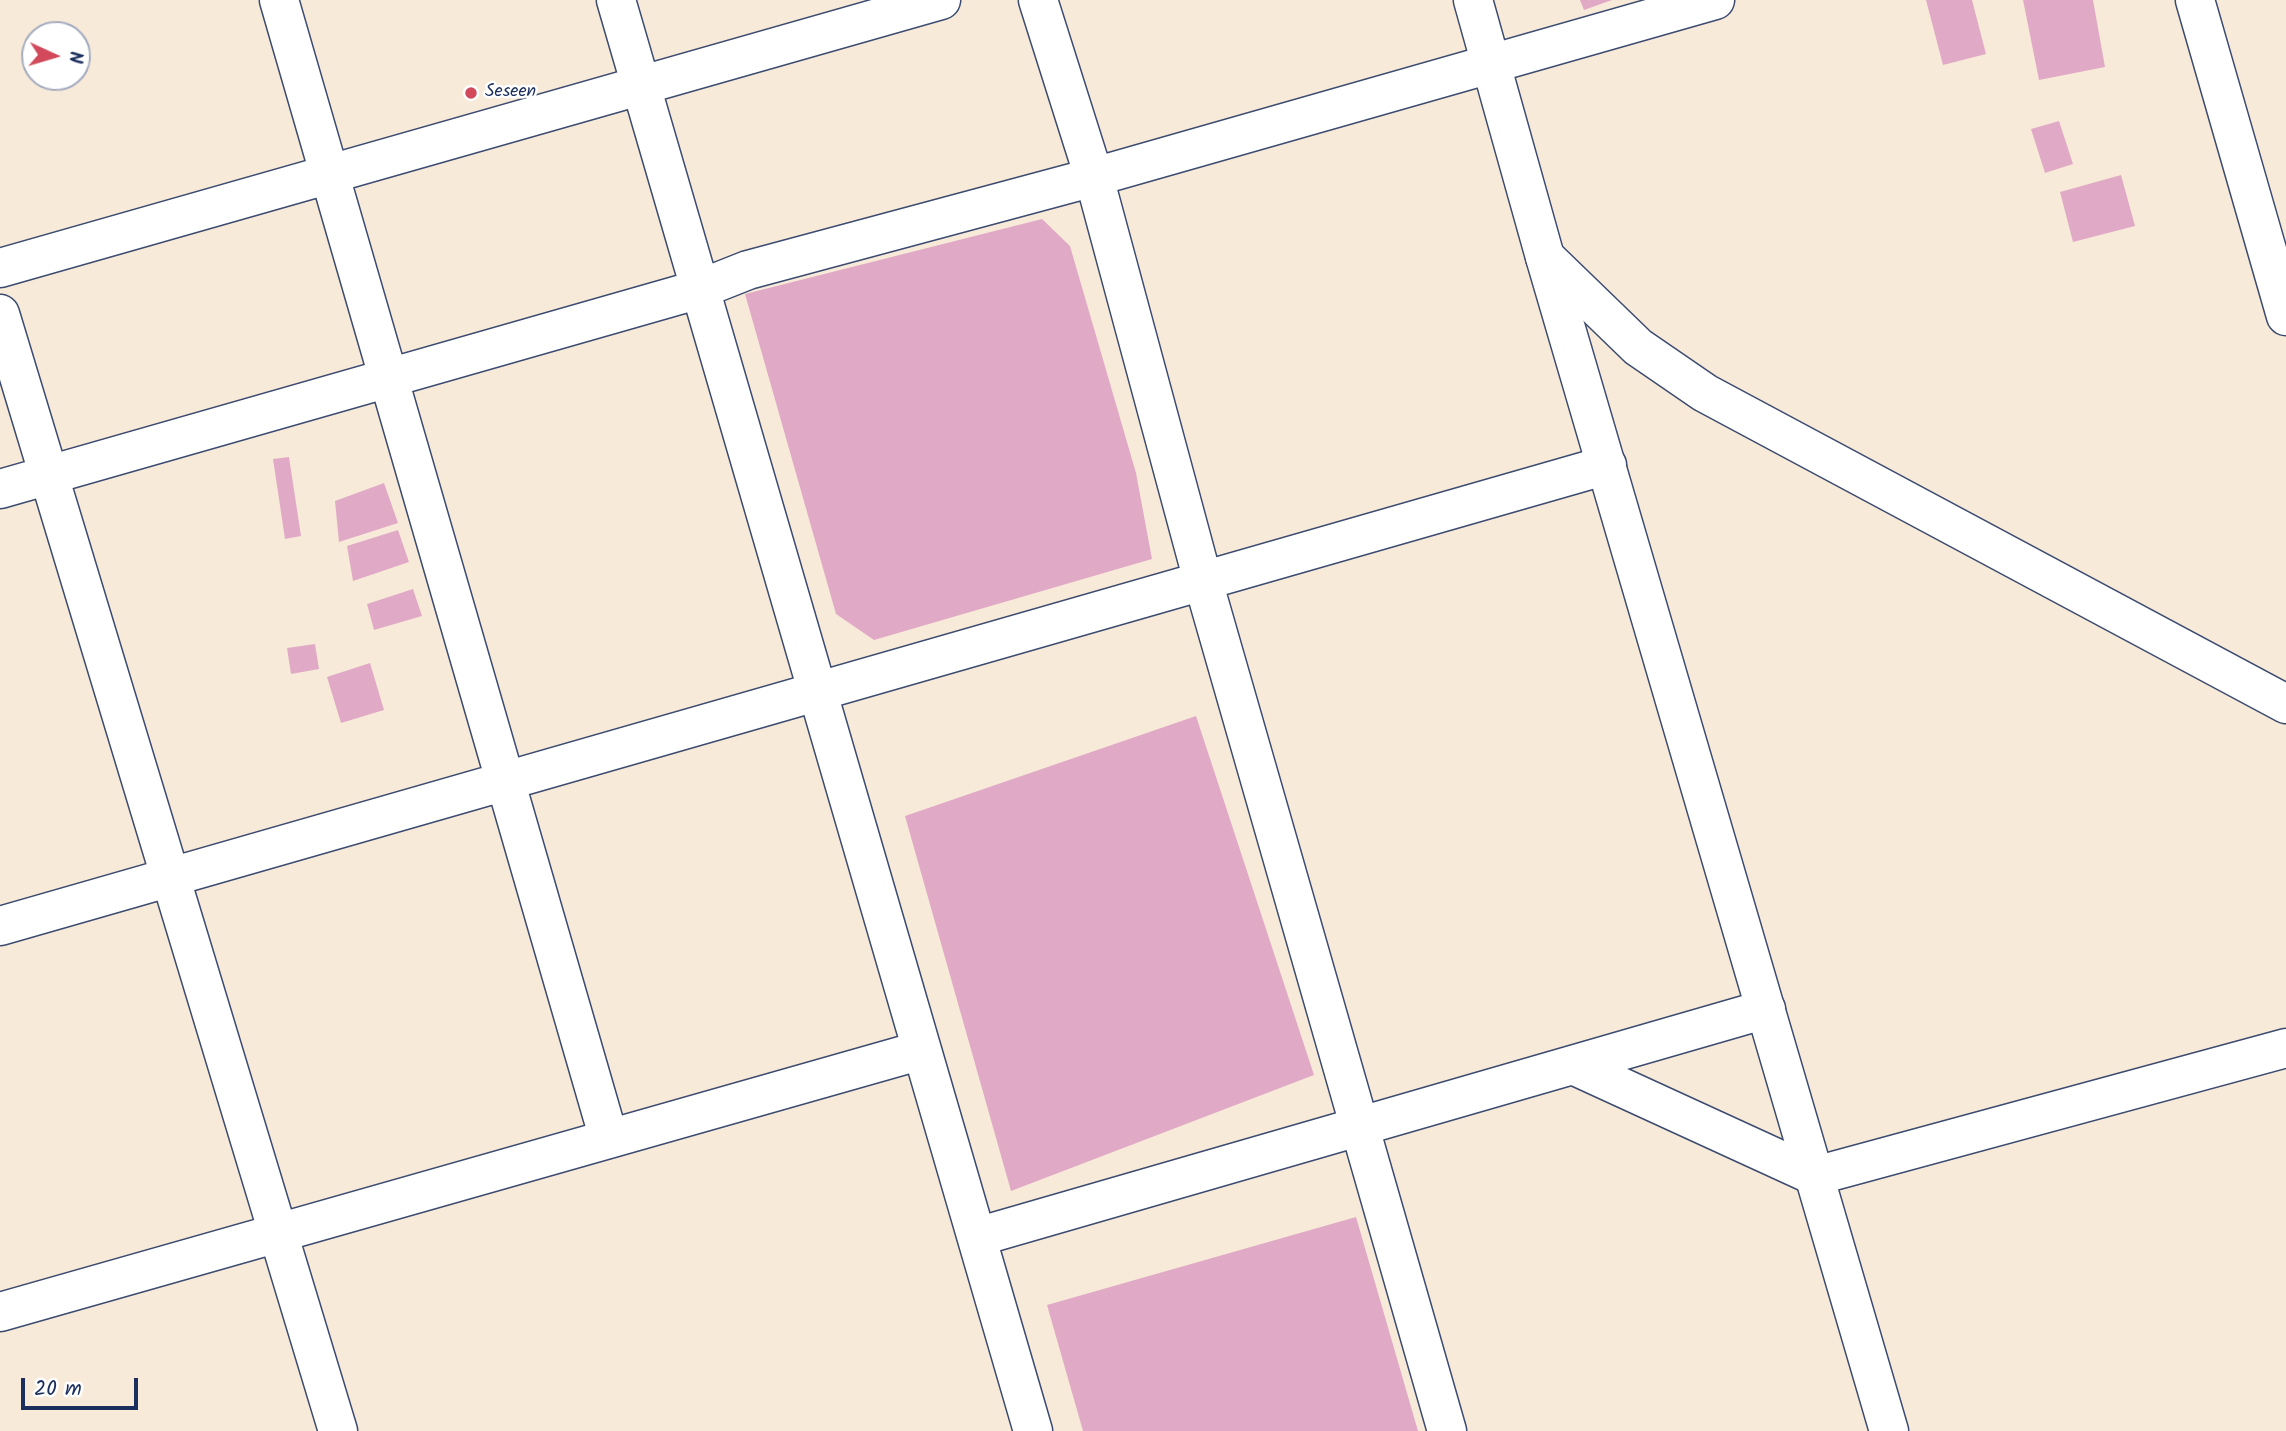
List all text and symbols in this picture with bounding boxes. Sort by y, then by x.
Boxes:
north arrow [21,21,91,91]
text: N [60,50,90,64]
place label: Seseen [485,82,536,104]
marker: Seseen [463,85,479,101]
scale bar [24,1364,142,1408]
text: 20 m [34,1373,82,1406]

